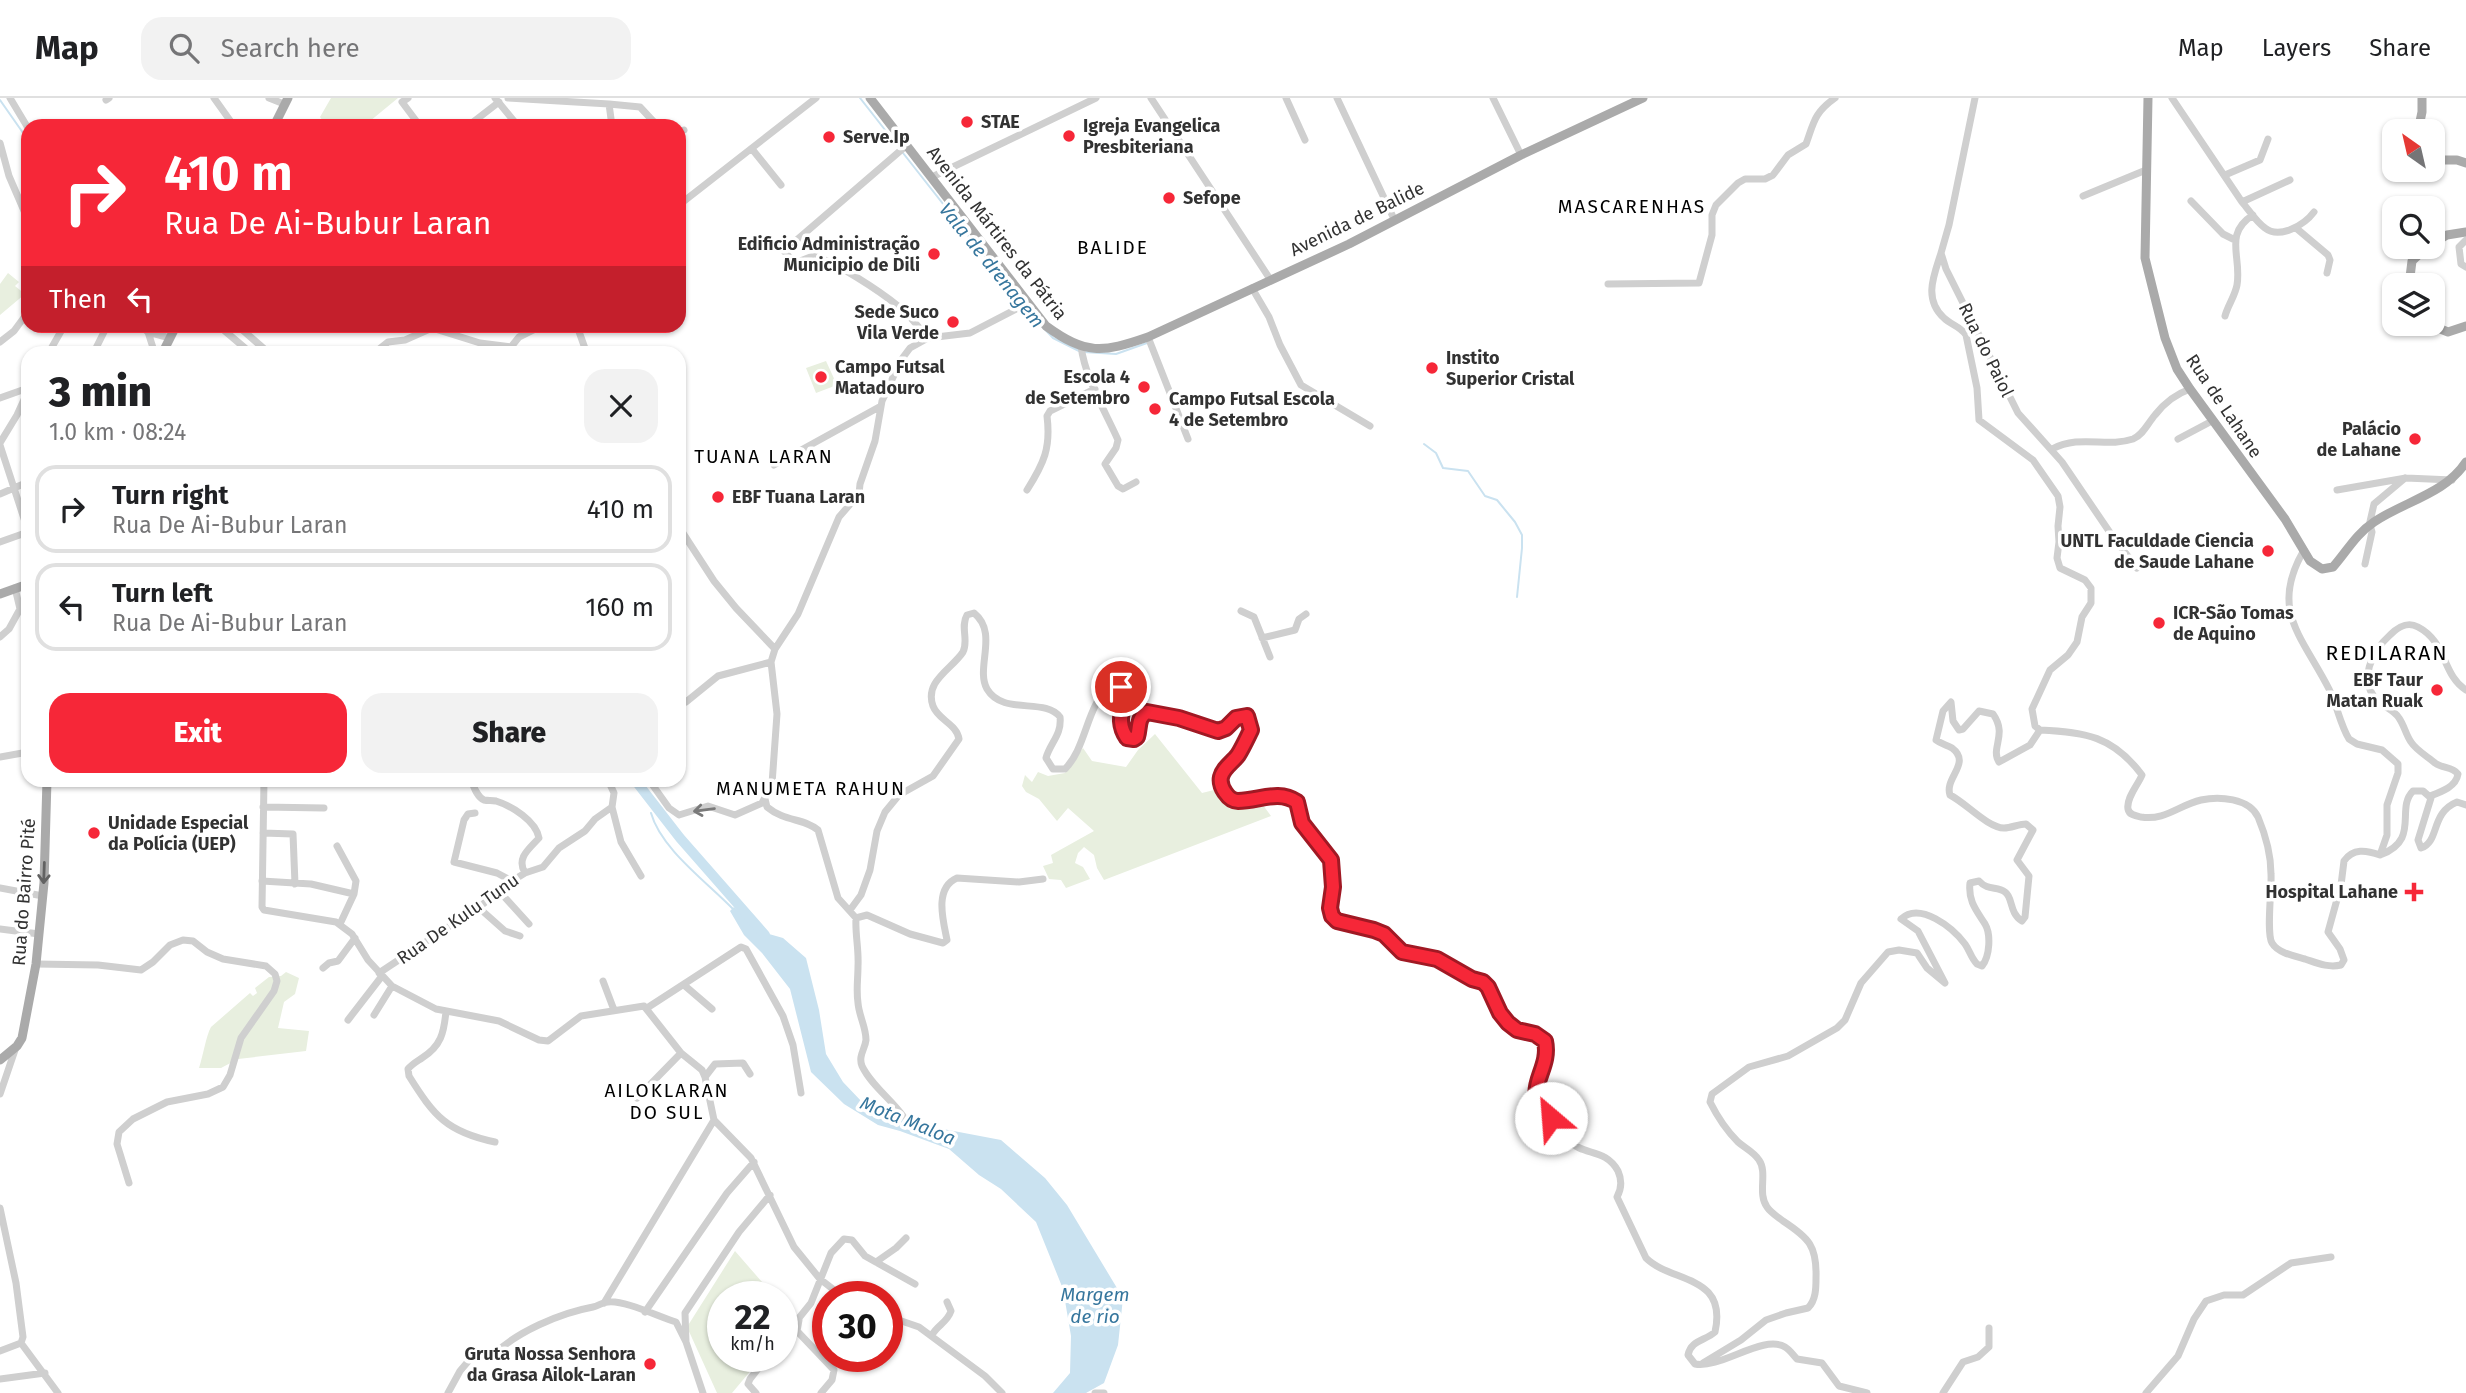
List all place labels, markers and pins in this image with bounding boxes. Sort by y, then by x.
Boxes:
place label: STAE [981,111,1020,133]
marker: STAE [959,114,975,130]
place label: Igreja Evangelica Presbiteriana [1083,115,1221,158]
place label: Serve.Ip [843,126,910,148]
marker: Igreja Evangelica Presbiteriana [1061,128,1077,144]
marker: Serve.Ip [821,129,837,145]
place label: Sefope [1183,187,1241,209]
marker: Sefope [1161,190,1177,206]
place label: Edificio Administração Municipio de Dili [738,233,920,276]
marker: Edificio Administração Municipio de Dili [926,246,942,262]
place label: Sede Suco Vila Verde [854,301,939,344]
marker: Sede Suco Vila Verde [945,314,961,330]
place label: Instito Superior Cristal [1446,347,1575,390]
place label: Campo Futsal Matadouro [835,356,945,399]
marker: Instito Superior Cristal [1424,360,1440,376]
place label: Escola 4 de Setembro [1025,366,1130,409]
marker: Campo Futsal Matadouro [813,369,829,385]
marker: Escola 4 de Setembro [1136,379,1152,395]
place label: Campo Futsal Escola 4 de Setembro [1169,388,1335,431]
marker: Campo Futsal Escola 4 de Setembro [1147,401,1163,417]
place label: Palácio de Lahane [2317,418,2401,461]
marker: Palácio de Lahane [2407,431,2423,447]
place label: EBF Tuana Laran [732,486,865,508]
marker: EBF Tuana Laran [710,489,726,505]
place label: UNTL Faculdade Ciencia de Saude Lahane [2061,530,2254,573]
marker: UNTL Faculdade Ciencia de Saude Lahane [2260,543,2276,559]
place label: ICR-São Tomas de Aquino [2173,602,2294,645]
marker: ICR-São Tomas de Aquino [2151,615,2167,631]
pin [1091,657,1151,717]
place label: EBF Taur Matan Ruak [2327,669,2424,712]
marker: EBF Taur Matan Ruak [2429,682,2445,698]
place label: Unidade Especial da Polícia (UEP) [108,812,249,855]
marker: Unidade Especial da Polícia (UEP) [86,825,102,841]
place label: Hospital Lahane [2265,881,2398,903]
marker: Hospital Lahane [2404,882,2424,902]
place label: Gruta Nossa Senhora da Grasa Ailok-Laran [464,1343,636,1386]
marker: Gruta Nossa Senhora da Grasa Ailok-Laran [642,1356,658,1372]

